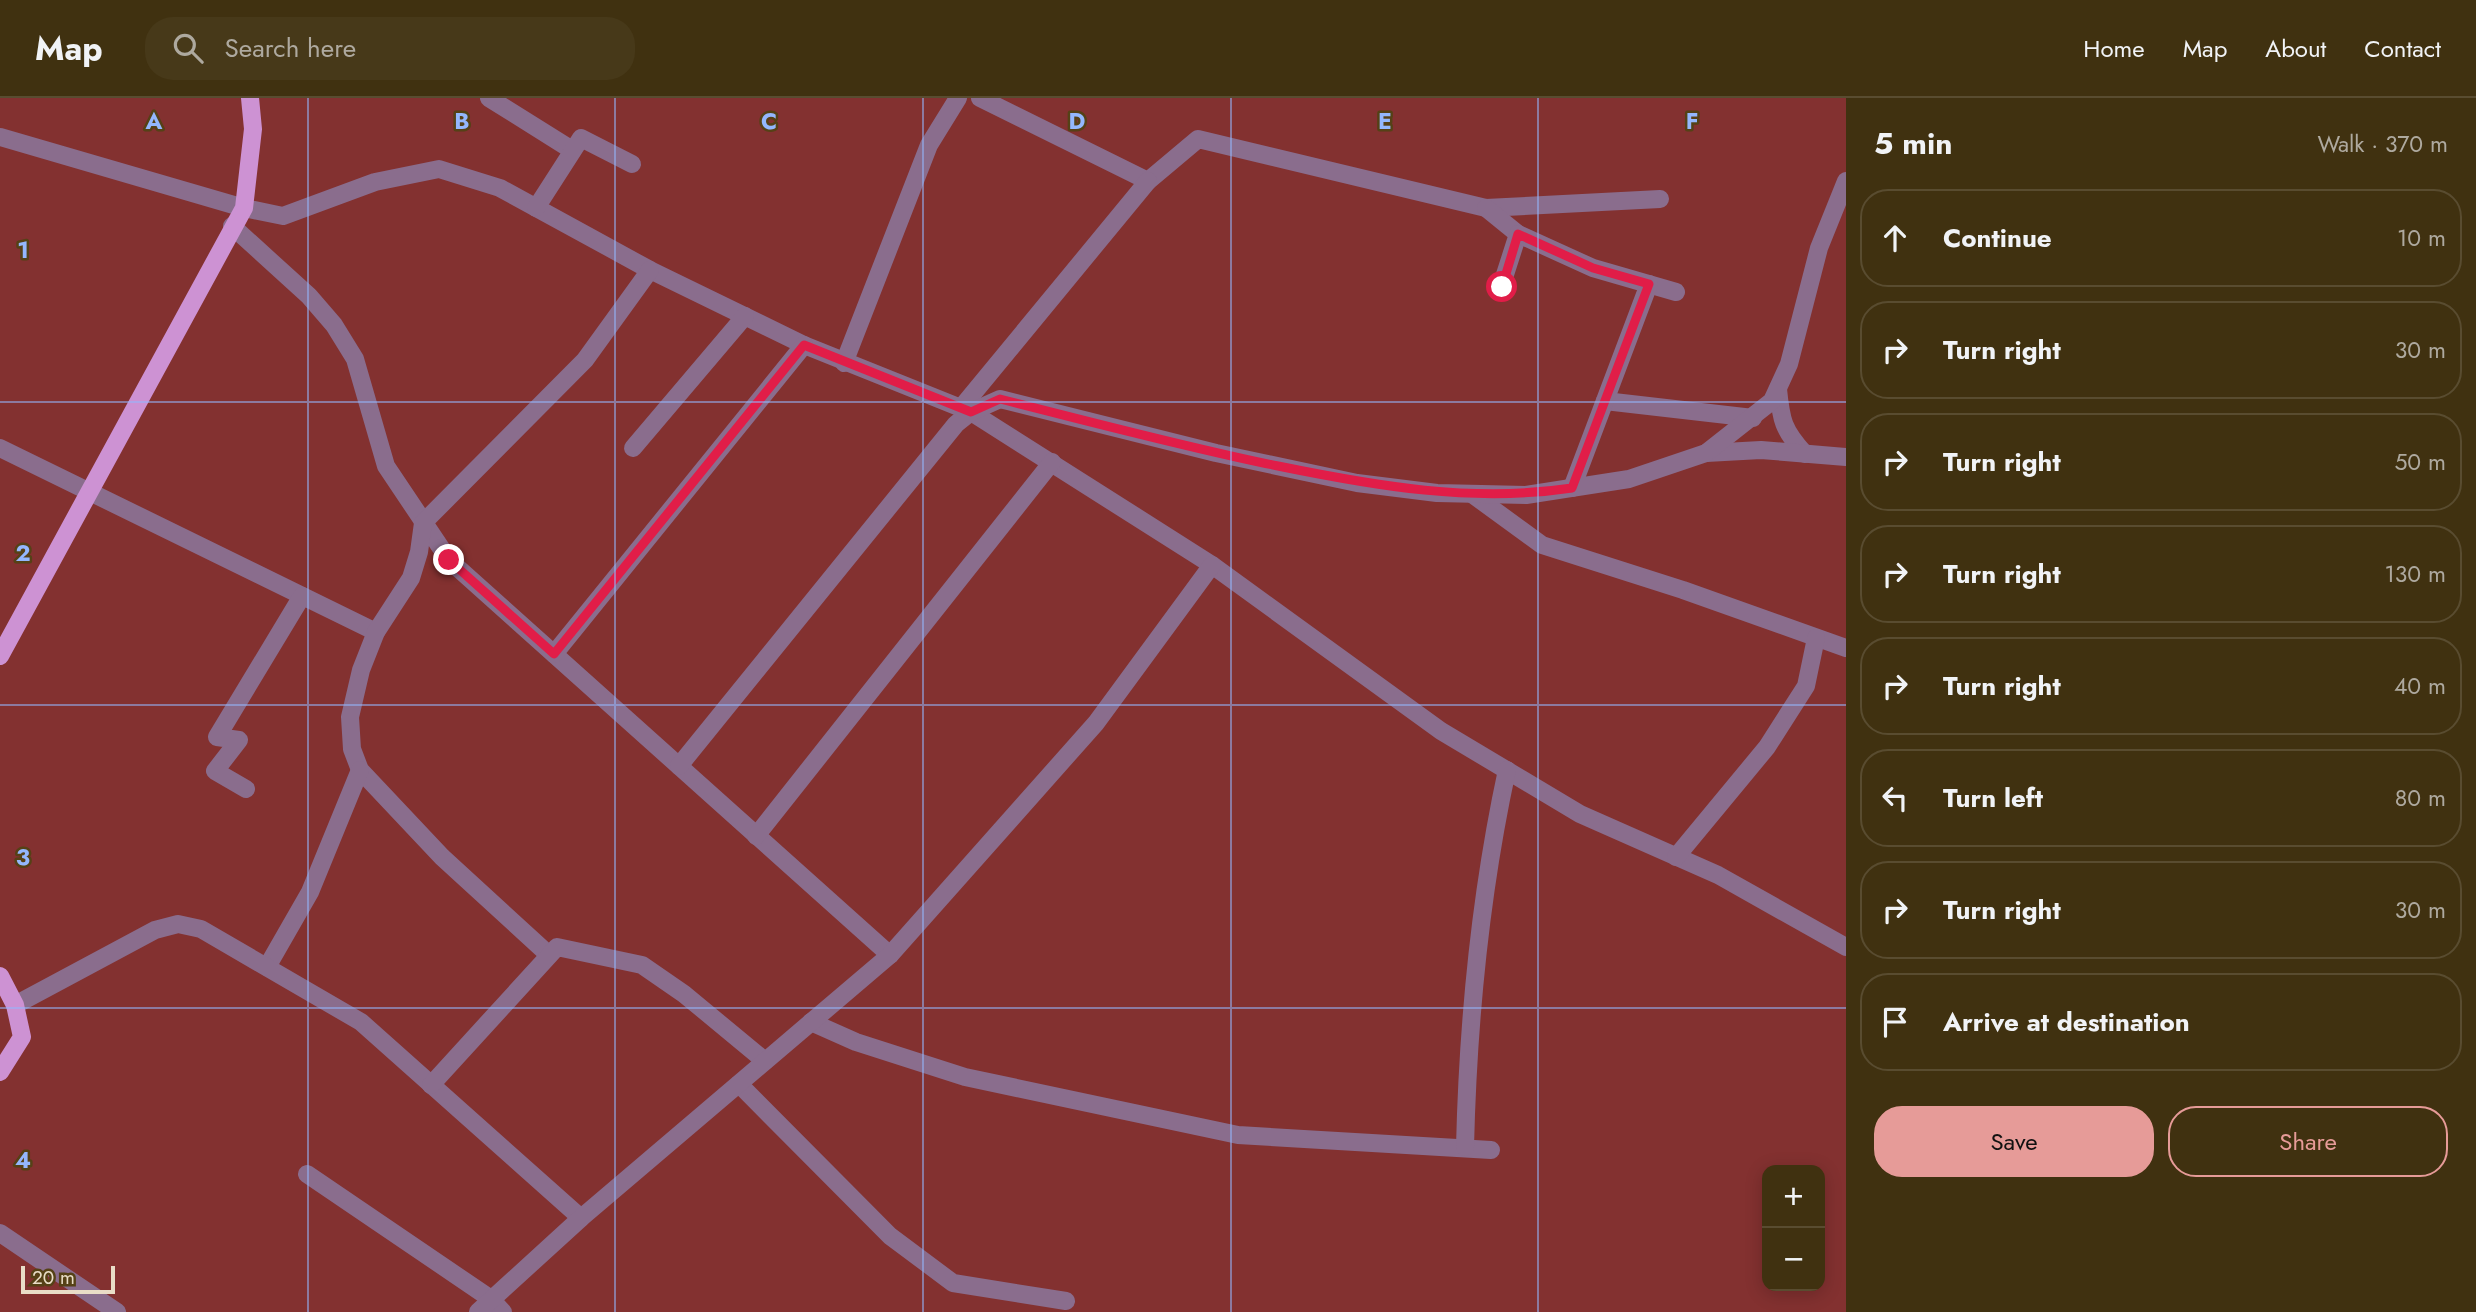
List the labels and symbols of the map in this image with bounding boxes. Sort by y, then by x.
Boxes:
text: A [145,104,163,138]
text: B [454,104,470,138]
text: C [761,104,777,138]
text: D [1069,104,1086,138]
text: E [1378,104,1392,138]
text: F [1686,104,1698,138]
text: 1 [17,233,29,267]
route start [1486,271,1517,302]
text: 2 [15,536,31,570]
route end [433,544,464,575]
text: 3 [16,840,30,874]
text: 4 [15,1143,31,1177]
scale bar [21,1263,116,1295]

